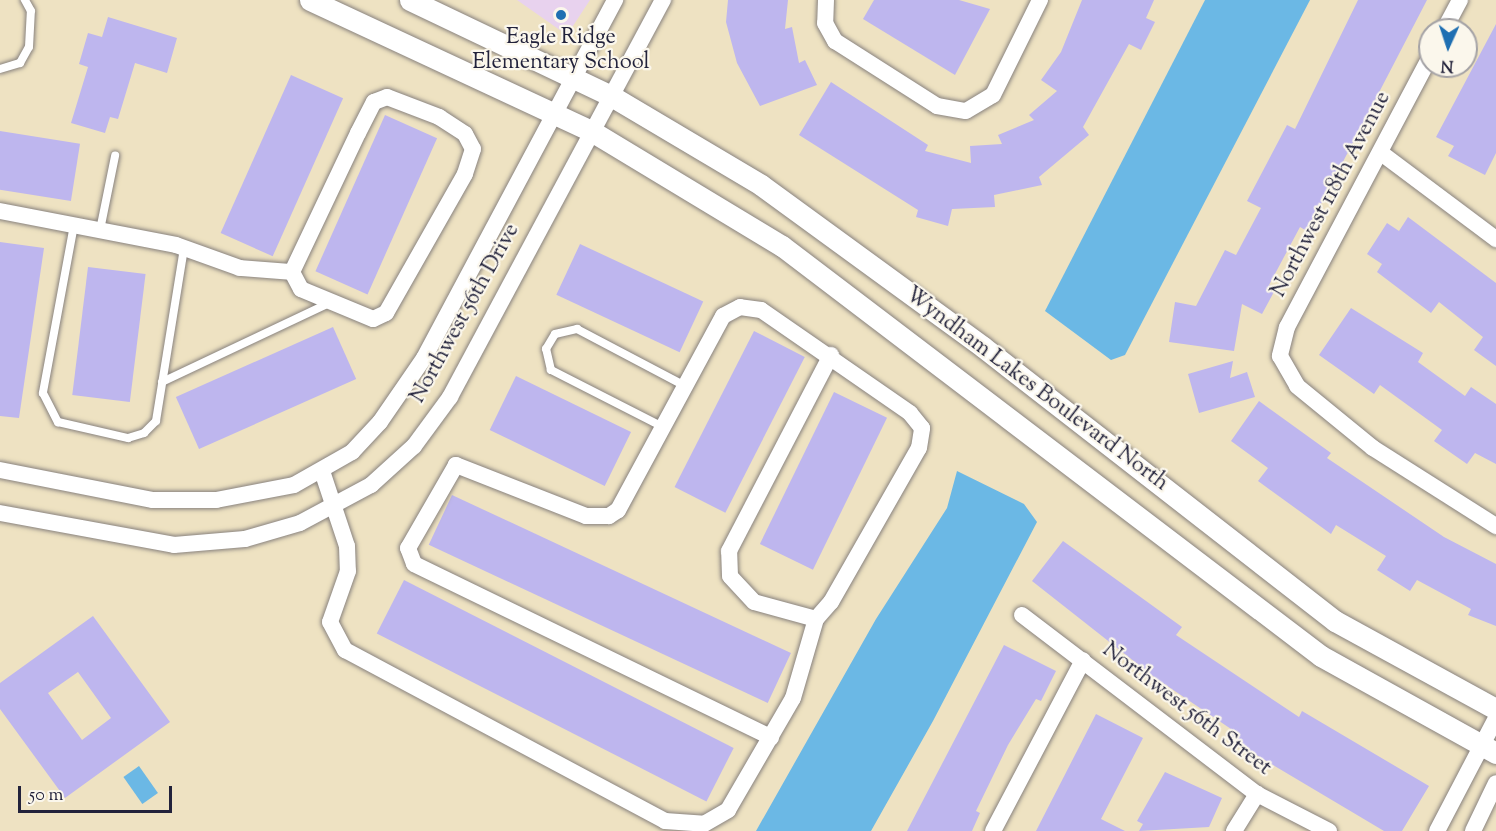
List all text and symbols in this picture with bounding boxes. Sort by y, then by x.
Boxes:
marker: Eagle Ridge Elementary School [554,8,568,22]
north arrow [1418,18,1478,78]
place label: Eagle Ridge Elementary School [472,25,650,76]
text: N [1440,53,1454,76]
street label: Northwest 118th Avenue [1267,88,1397,302]
street label: Northwest 56th Drive [406,220,526,408]
street label: Wyndham Lakes Boulevard North [899,282,1173,498]
street label: Northwest 56th Street [1096,638,1276,782]
scale bar [21,774,176,812]
text: 50 m [29,783,63,809]

